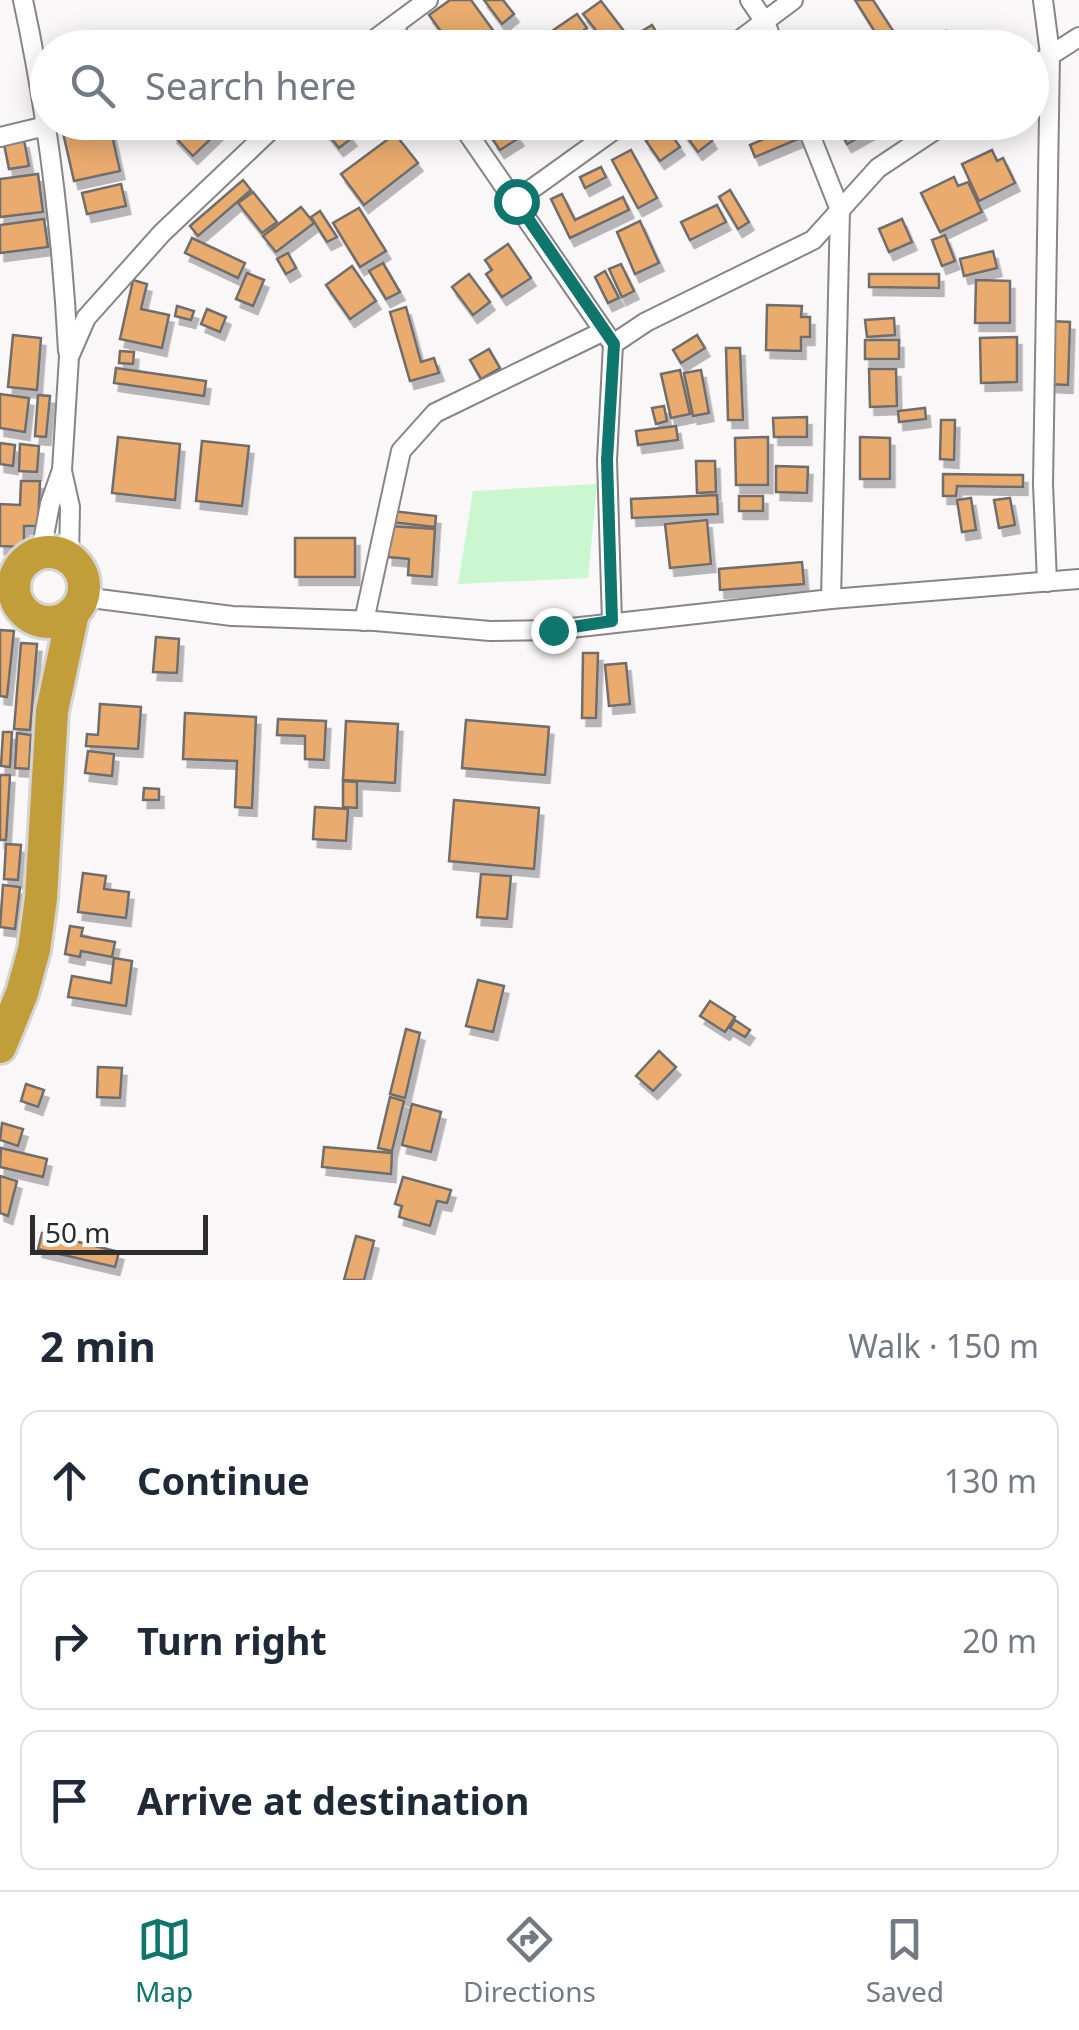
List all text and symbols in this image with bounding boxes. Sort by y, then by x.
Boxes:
search box [30,30,1049,140]
icon: search [65,58,120,113]
text: Search here [145,59,356,111]
route start [494,179,540,225]
route end [531,608,577,654]
scale bar [30,1210,208,1254]
text: 50 m [45,1213,111,1251]
text: 2 min [40,1317,156,1374]
text: Walk · 150 m [848,1324,1039,1367]
icon: ahead [42,1453,97,1508]
text: Continue [137,1454,310,1506]
text: 130 m [944,1459,1037,1502]
icon: right [42,1613,97,1668]
text: Turn right [137,1614,327,1666]
text: 20 m [962,1619,1037,1662]
icon: arrive [42,1773,97,1828]
text: Arrive at destination [137,1774,529,1826]
tab: Map [135,1912,193,2010]
tab: Directions [463,1912,596,2010]
tab: Saved [866,1912,944,2010]

